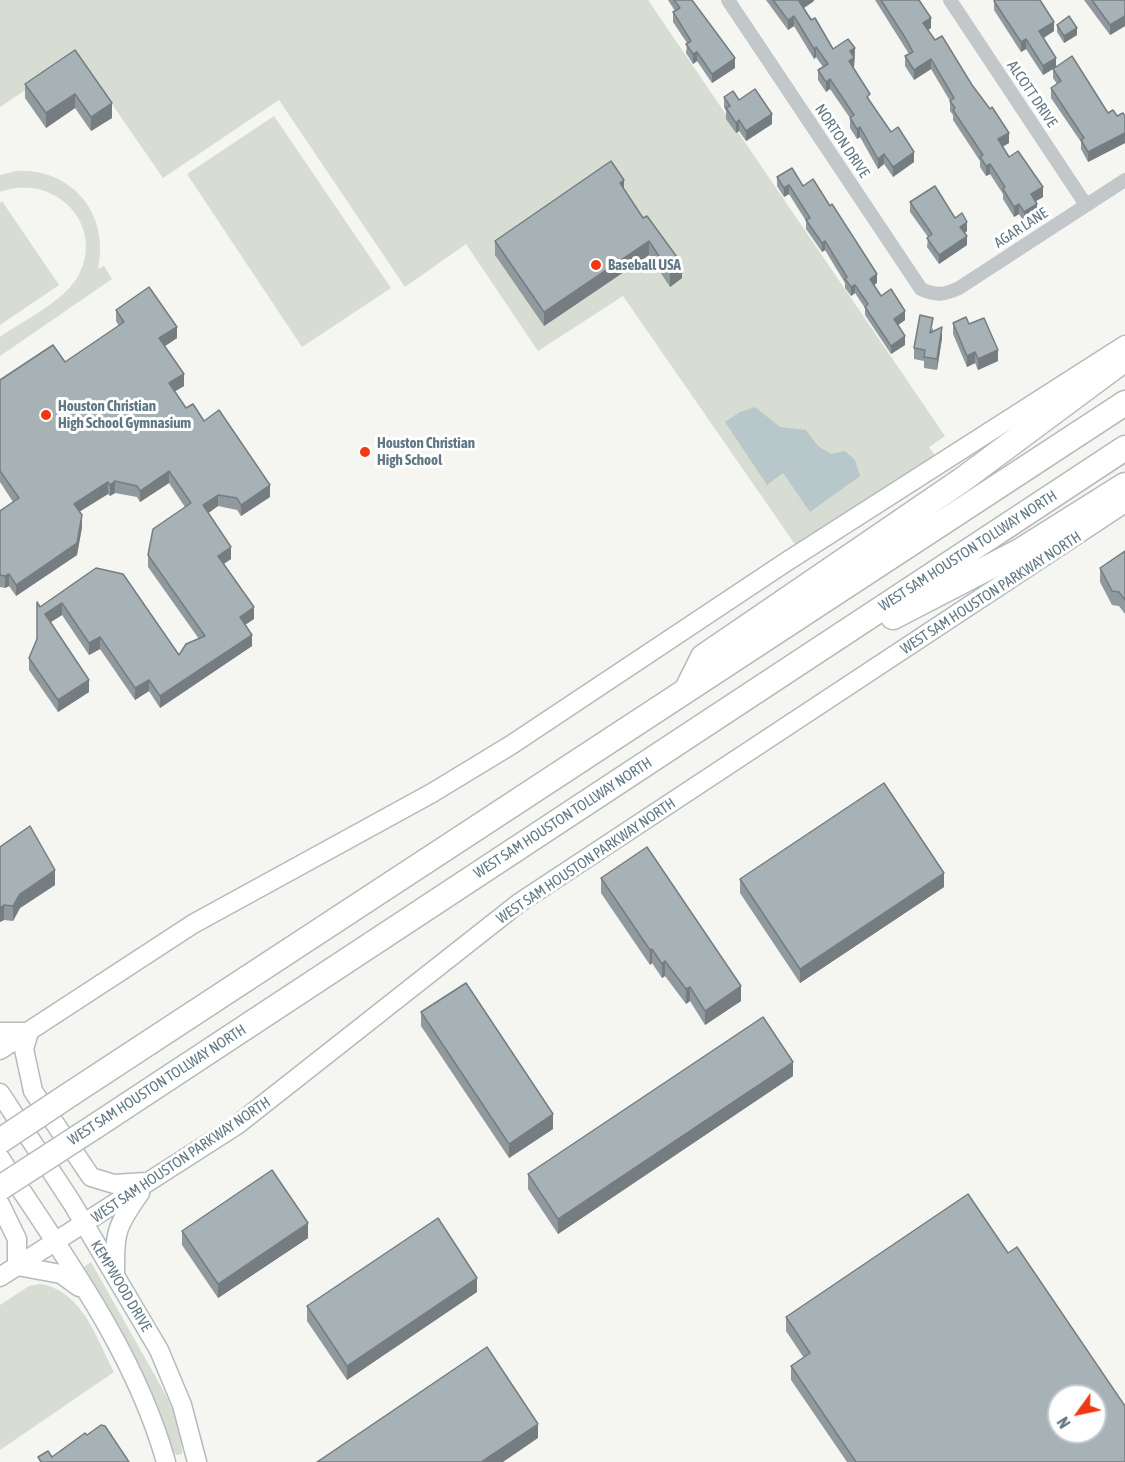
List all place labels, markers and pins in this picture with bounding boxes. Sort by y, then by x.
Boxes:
place label: Baseball USA [608,256,681,274]
marker: Baseball USA [589,258,603,272]
place label: Houston Christian High School Gymnasium [58,397,191,432]
marker: Houston Christian High School Gymnasium [39,408,53,422]
place label: Houston Christian High School [377,434,475,469]
marker: Houston Christian High School [358,445,372,459]

